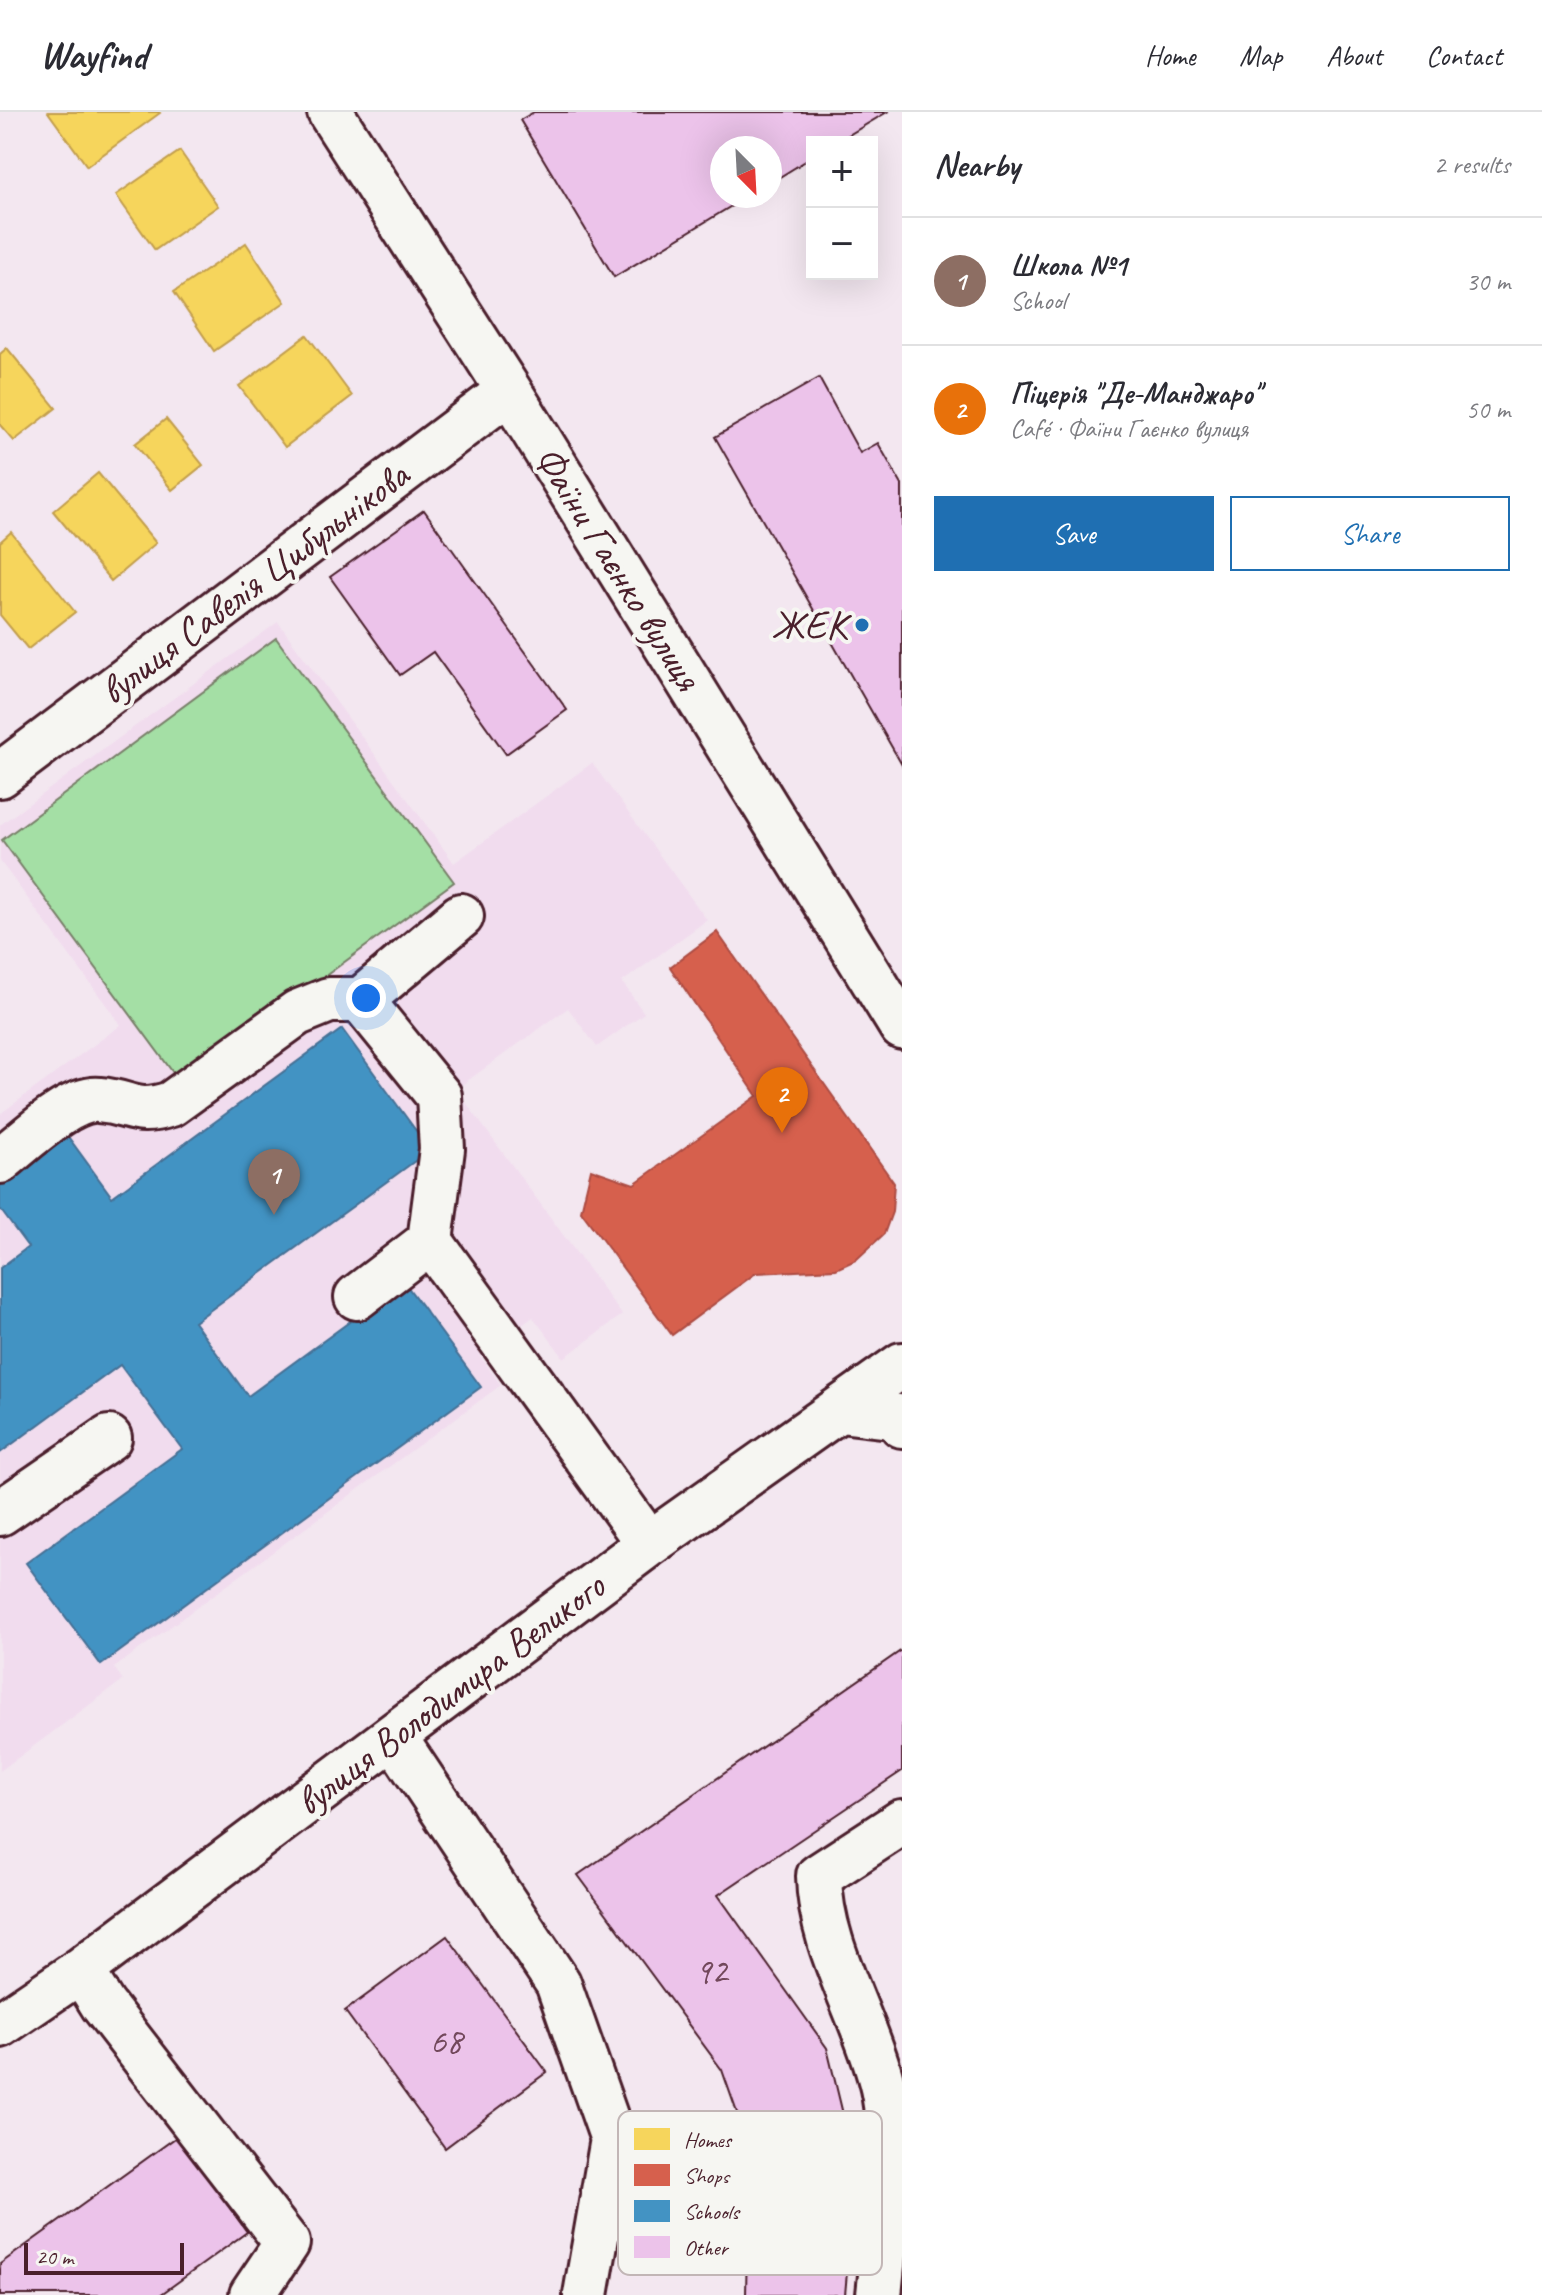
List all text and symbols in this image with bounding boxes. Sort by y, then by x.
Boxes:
text: Wayfind [40,32,147,79]
text: Home [1145,38,1195,73]
text: Map [1239,38,1282,73]
text: About [1326,38,1382,73]
text: Contact [1426,38,1502,73]
north arrow [710,136,782,208]
map controls [806,136,878,280]
button: + [806,136,878,208]
text: Nearby [934,143,1020,186]
text: 2 results [1434,148,1510,181]
button: − [806,208,878,280]
text: Школа №1 [1010,246,1127,284]
text: 1 [954,265,966,298]
text: 30 m [1466,265,1510,298]
text: School [1010,284,1066,317]
text: Піцерія "Де-Манджаро" [1010,374,1260,412]
text: 2 [954,393,966,426]
text: 50 m [1466,393,1510,426]
text: Café · Фаїни Гаєнко вулиця [1010,412,1248,445]
street label: Фаїни Гаєнко вулиця [523,437,714,701]
street label: вулиця Савелія Цибульнікова [90,449,421,716]
button: Save [934,496,1214,571]
button: Share [1230,496,1510,571]
place label: ЖЕК [771,600,852,650]
marker: ЖЕК [853,616,871,634]
your location [346,978,386,1018]
pin: 2 [756,1067,808,1133]
pin: 1 [248,1149,300,1215]
street label: вулиця Володимира Великого [285,1560,616,1827]
house number: 92 [695,1948,730,1994]
house number: 68 [430,2018,466,2064]
legend [618,2111,882,2275]
text: Homes [684,2126,733,2154]
text: Shops [684,2162,731,2190]
text: Schools [684,2198,741,2226]
text: Other [684,2234,730,2262]
scale bar [24,2239,184,2275]
text: 20 m [36,2243,73,2271]

